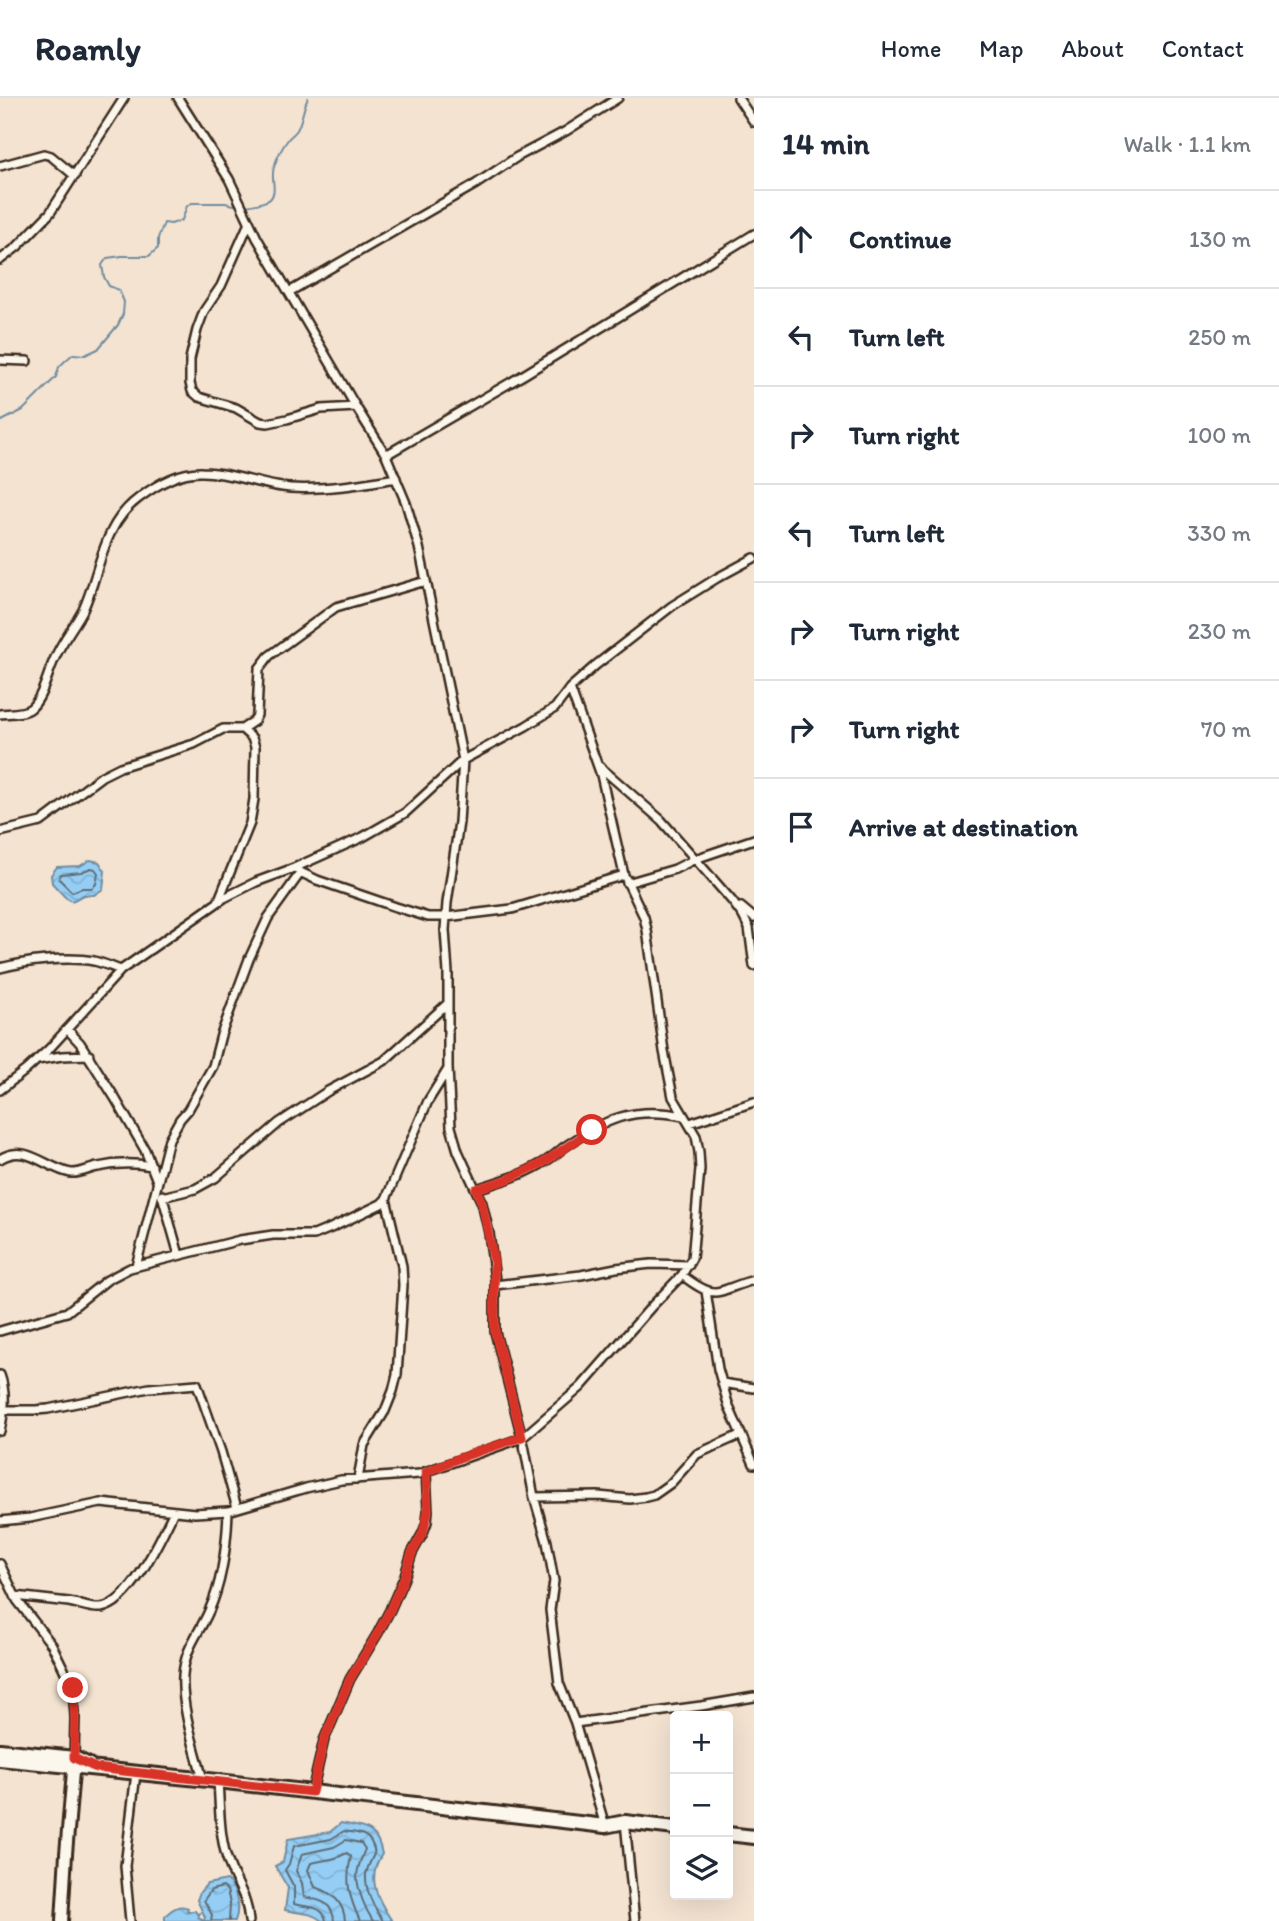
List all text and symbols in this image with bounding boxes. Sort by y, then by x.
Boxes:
text: Roamly [35,29,141,68]
text: Home [881,34,941,63]
text: Map [979,34,1023,63]
text: About [1061,34,1124,63]
text: Contact [1162,34,1244,63]
text: 14 min [782,125,870,162]
text: Walk · 1.1 km [1123,130,1251,158]
icon: ahead [782,220,820,258]
text: Continue [849,223,952,255]
text: 130 m [1189,225,1251,253]
icon: left [782,318,820,356]
text: Turn left [849,321,945,353]
text: 250 m [1188,323,1251,351]
icon: right [782,416,820,454]
text: Turn right [849,419,960,451]
text: 100 m [1187,421,1251,449]
icon: left [782,514,820,552]
text: Turn left [849,517,945,549]
text: 330 m [1187,519,1251,547]
icon: right [782,612,820,650]
text: Turn right [849,615,960,647]
text: 230 m [1188,617,1251,645]
icon: right [782,710,820,748]
text: Turn right [849,713,960,745]
text: 70 m [1201,715,1251,743]
icon: arrive [782,808,820,846]
text: Arrive at destination [849,811,1078,843]
route start [576,1114,607,1145]
route end [57,1672,88,1703]
map controls [670,1711,733,1900]
button: + [670,1711,733,1774]
button: − [670,1774,733,1837]
button: layers [670,1837,733,1900]

